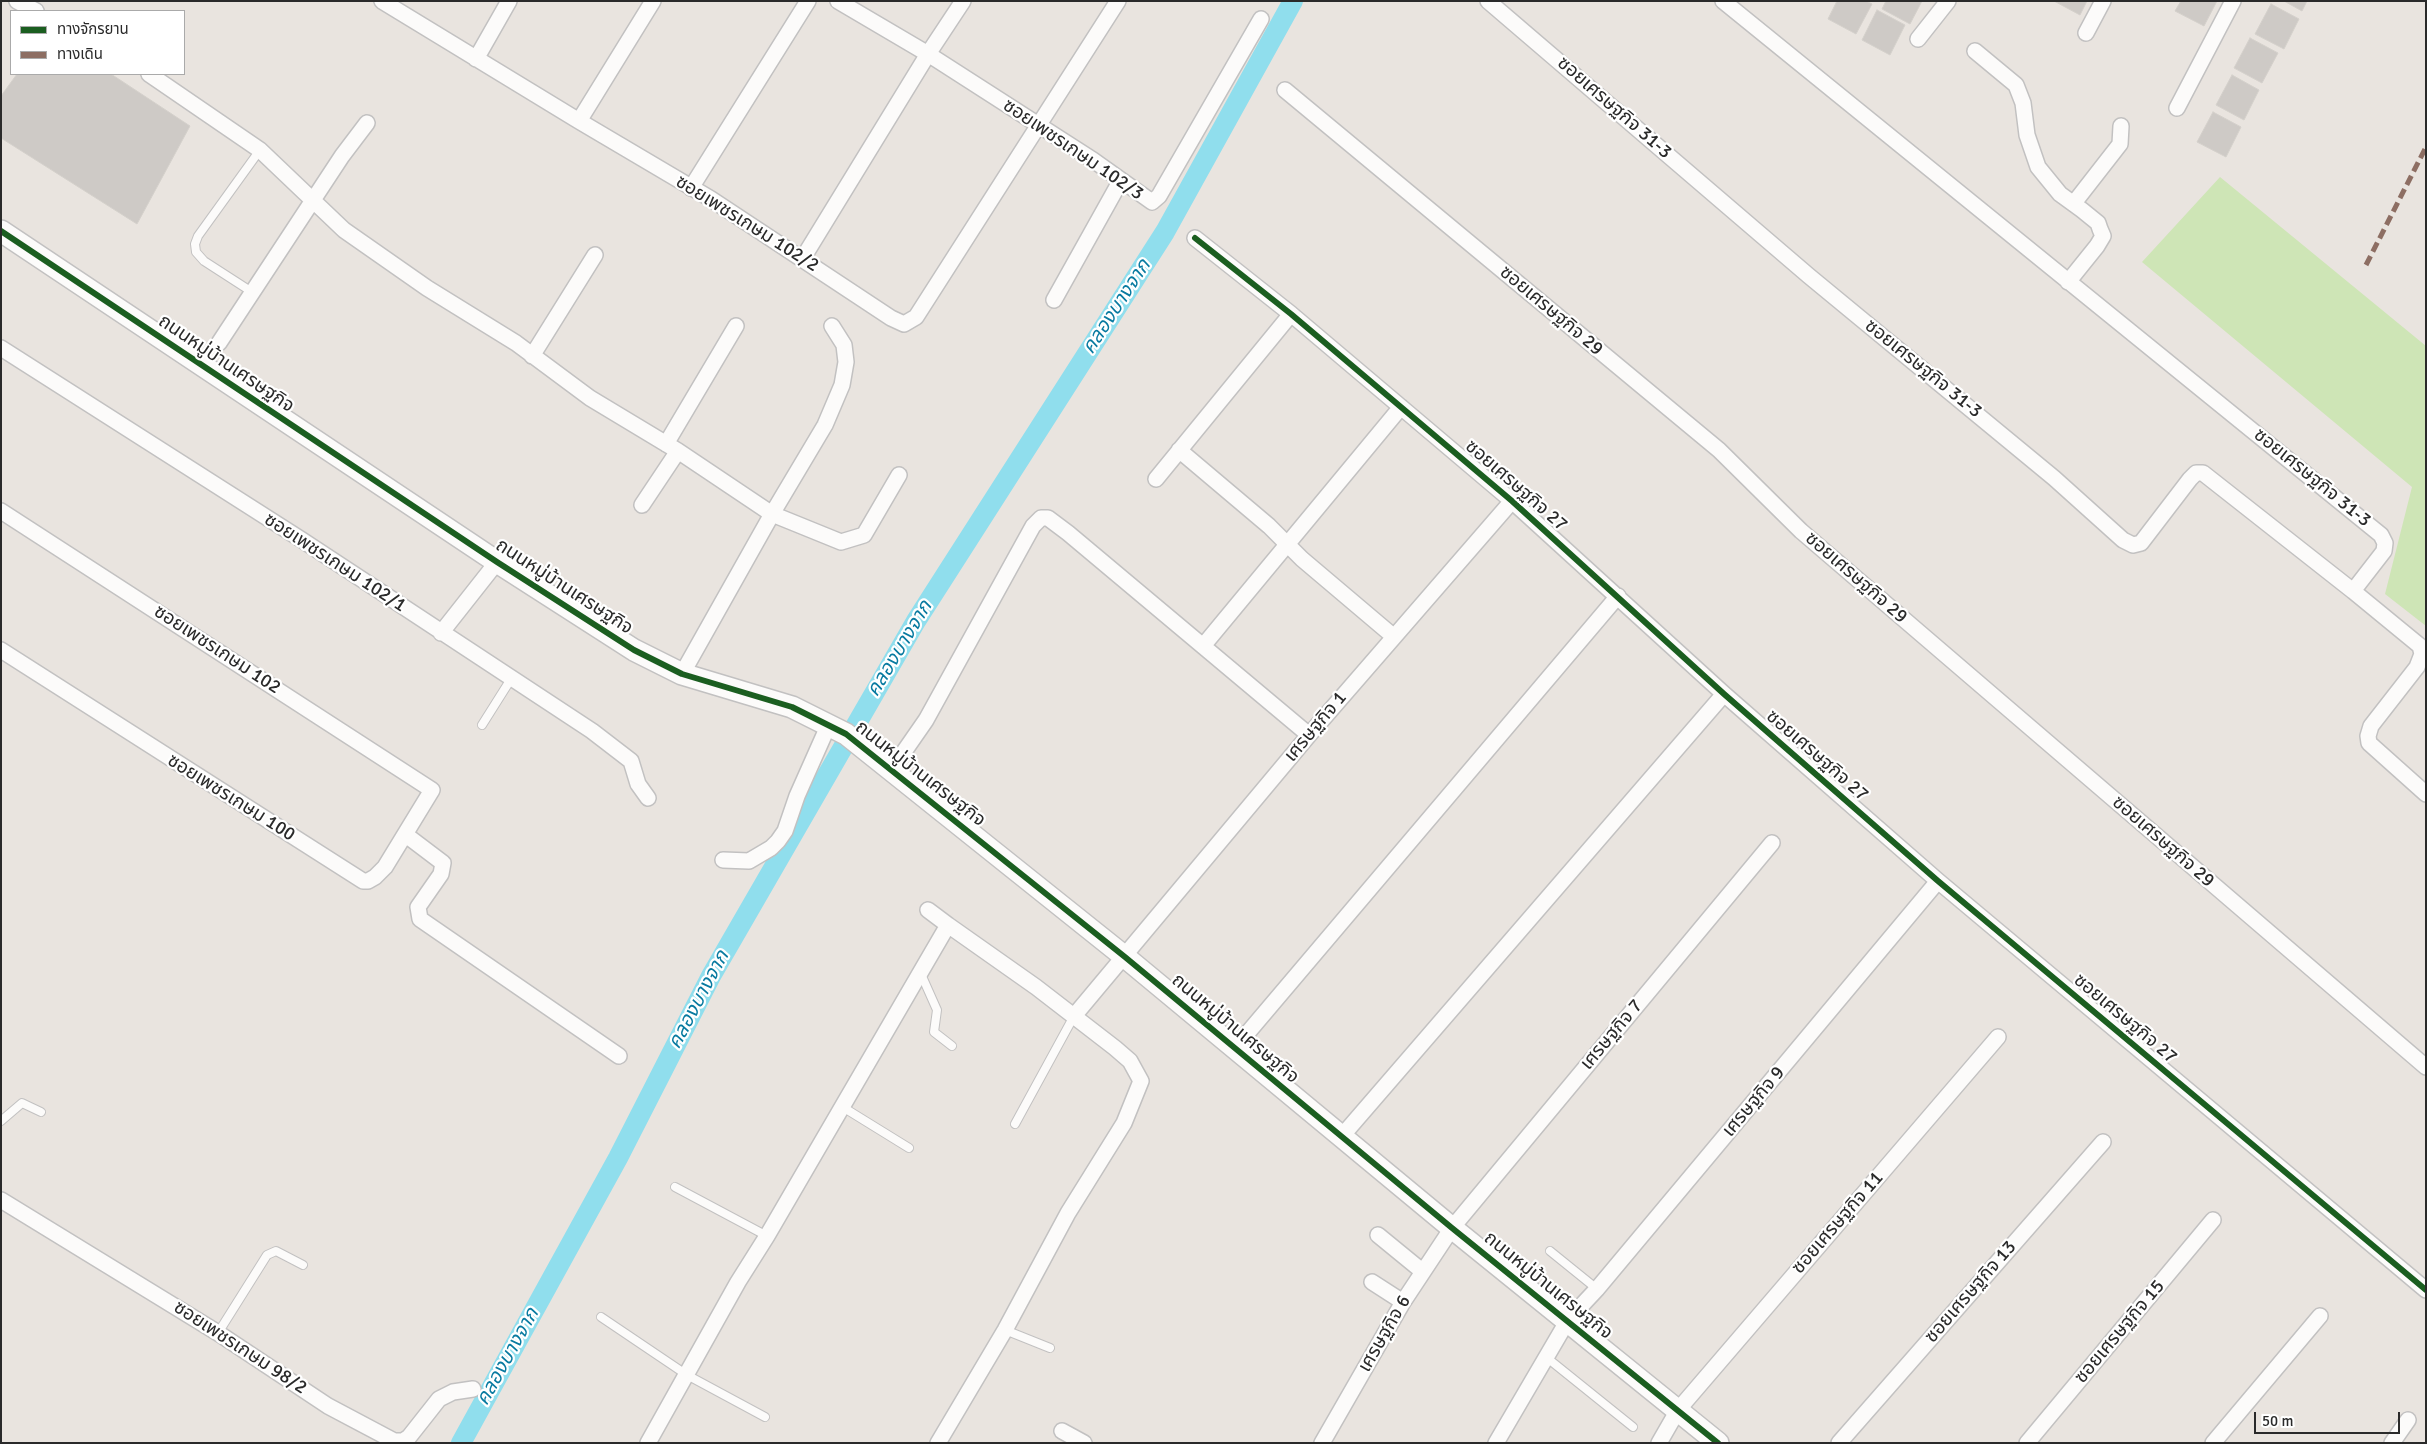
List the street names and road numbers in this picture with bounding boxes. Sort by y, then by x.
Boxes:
street label: ซอยเศรษฐกิจ 31-3 [1552,52,1676,164]
street label: ซอยเพชรเกษม 102/3 [998,94,1148,206]
street label: ซอยเพชรเกษม 102/2 [671,171,823,277]
street label: ซอยเศรษฐกิจ 29 [1495,261,1607,361]
street label: ถนนหมู่บ้านเศรษฐกิจ [154,310,298,418]
street label: ซอยเศรษฐกิจ 31-3 [1860,315,1986,423]
street label: ซอยเศรษฐกิจ 31-3 [2249,424,2375,532]
street label: ซอยเศรษฐกิจ 27 [1460,435,1572,537]
street label: ซอยเพชรเกษม 102/1 [260,509,410,617]
street label: ซอยเศรษฐกิจ 29 [1800,527,1912,629]
street label: ถนนหมู่บ้านเศรษฐกิจ [491,534,637,640]
street label: ซอยเพชรเกษม 102 [149,600,285,700]
street label: เศรษฐกิจ 1 [1280,687,1352,767]
street label: ซอยเศรษฐกิจ 27 [1761,705,1873,807]
street label: ถนนหมู่บ้านเศรษฐกิจ [850,716,990,832]
street label: ซอยเพชรเกษม 100 [163,749,299,847]
street label: ซอยเศรษฐกิจ 29 [2107,791,2219,893]
street label: ถนนหมู่บ้านเศรษฐกิจ [1167,969,1303,1089]
street label: ซอยเศรษฐกิจ 27 [2069,969,2181,1069]
street label: เศรษฐกิจ 7 [1576,995,1648,1075]
street label: เศรษฐกิจ 9 [1718,1062,1790,1142]
street label: ซอยเศรษฐกิจ 11 [1787,1167,1889,1279]
street label: ถนนหมู่บ้านเศรษฐกิจ [1479,1227,1617,1345]
street label: ซอยเศรษฐกิจ 13 [1920,1236,2022,1348]
street label: ซอยเศรษฐกิจ 15 [2070,1276,2170,1388]
street label: เศรษฐกิจ 6 [1354,1291,1416,1377]
street label: ซอยเพชรเกษม 98/2 [169,1296,311,1400]

